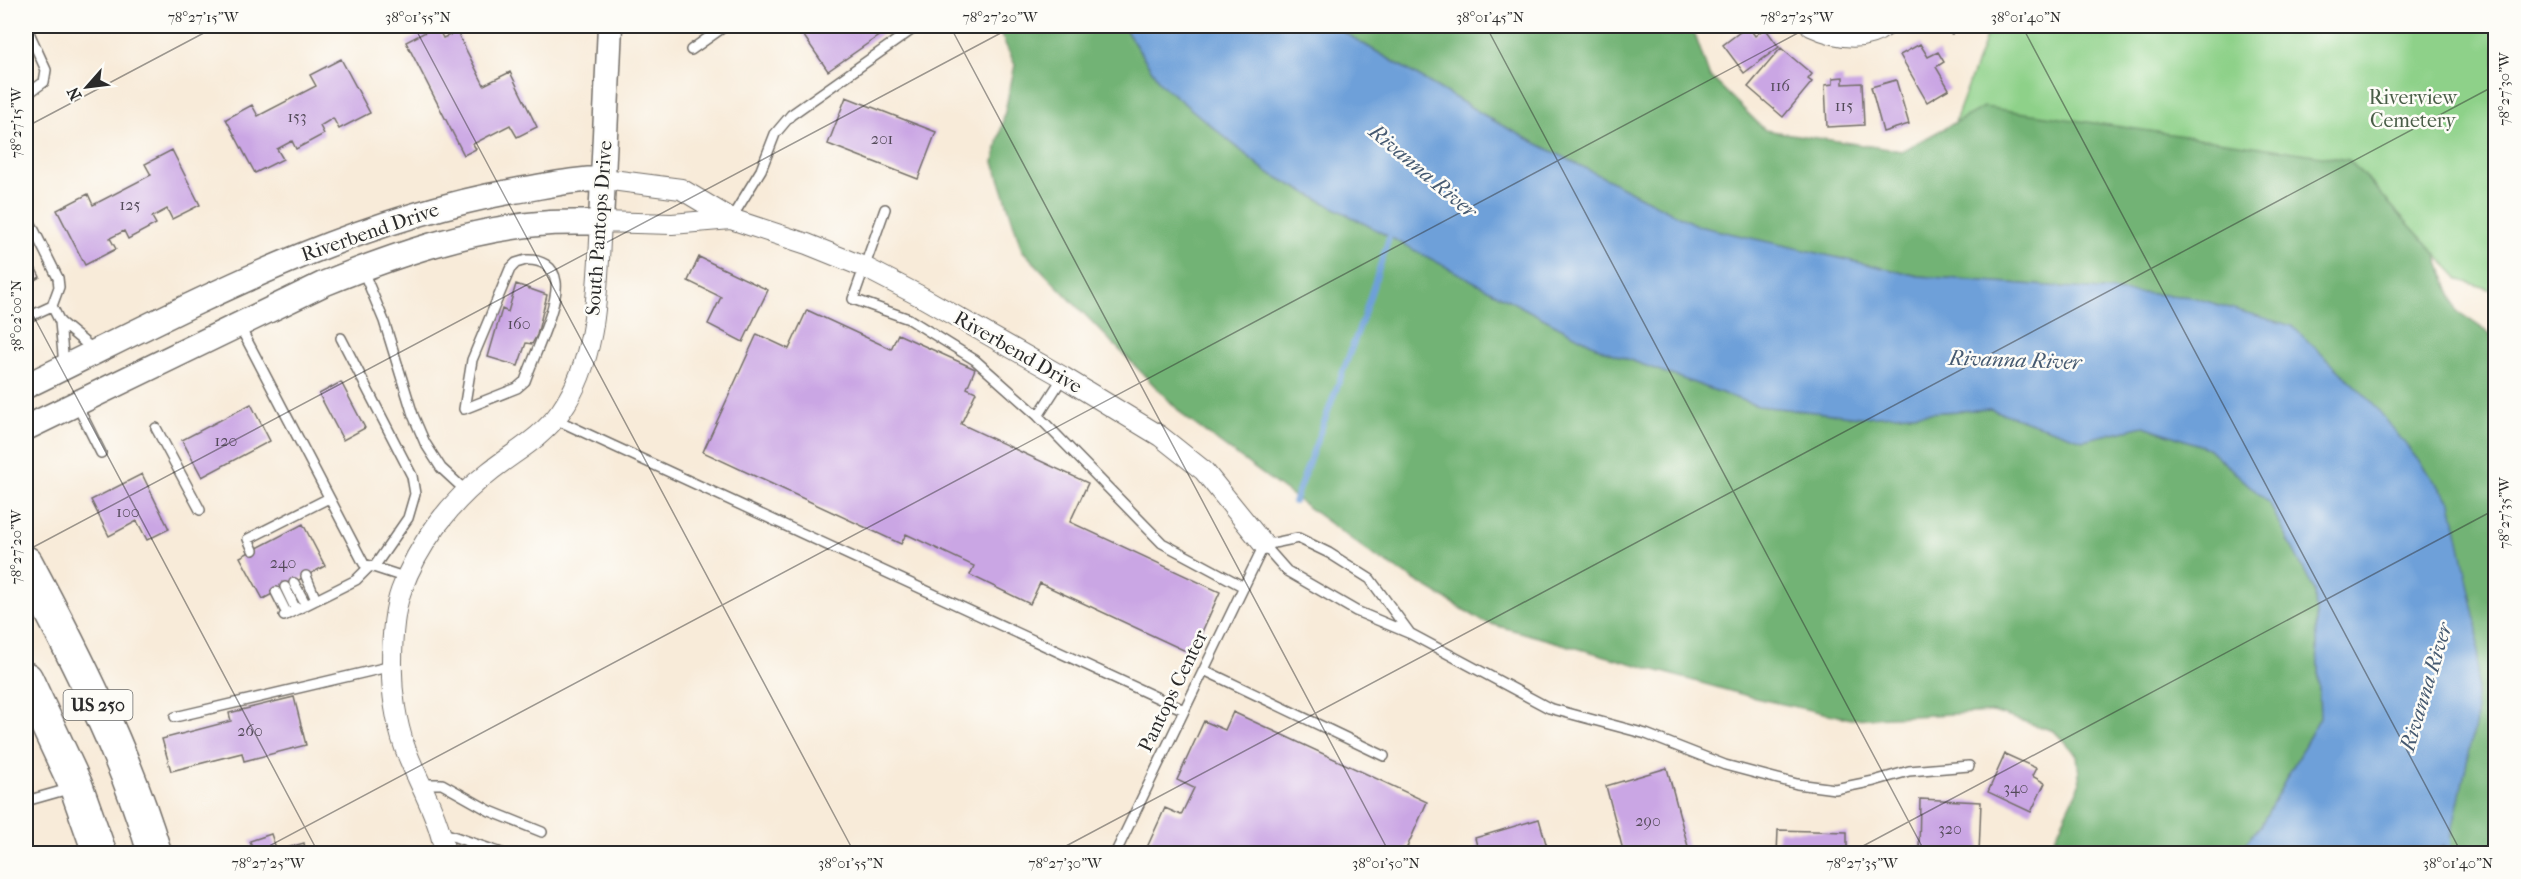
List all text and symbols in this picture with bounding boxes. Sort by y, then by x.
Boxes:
text: 78°27'15"W [168,8,240,26]
text: 38°01'55"N [385,8,452,26]
text: 78°27'20"W [963,8,1039,26]
text: 38°01'45"N [1456,8,1525,26]
text: 78°27'25"W [1760,8,1835,26]
text: 38°01'40"N [1991,8,2062,26]
text: 78°27'30"W [2495,51,2513,126]
north arrow [57,57,117,117]
house number: 116 [1770,76,1790,95]
text: N [63,83,85,104]
text: 78°27'15"W [7,86,25,158]
park label: Riverview Cemetery [2369,86,2458,132]
house number: 115 [1835,96,1853,115]
house number: 153 [287,107,307,126]
water label: Rivanna River [1363,118,1483,224]
house number: 201 [871,129,893,148]
street label: South Pantops Drive [581,140,617,316]
house number: 125 [120,195,141,214]
street label: Riverbend Drive [298,198,442,266]
text: 38°02'00"N [7,279,25,352]
street label: Riverbend Drive [950,306,1086,398]
house number: 160 [507,314,531,333]
water label: Rivanna River [1946,346,2083,374]
house number: 120 [215,431,237,450]
text: 78°27'35"W [2495,476,2513,549]
house number: 100 [116,502,140,521]
text: 78°27'20"W [7,508,25,584]
house number: 240 [270,553,296,572]
water label: Rivanna River [2395,619,2457,756]
street label: Pantops Center [1134,626,1213,756]
road number: US 250 [63,690,132,720]
house number: 260 [237,721,263,740]
house number: 340 [2004,778,2028,797]
house number: 290 [1635,811,1661,830]
house number: 320 [1938,819,1962,838]
text: 78°27'25"W [231,854,306,872]
text: 38°01'55"N [818,854,885,872]
text: 78°27'30"W [1028,854,1103,872]
text: 38°01'50"N [1352,854,1421,872]
text: 78°27'35"W [1826,854,1899,872]
text: 38°01'40"N [2423,854,2494,872]

